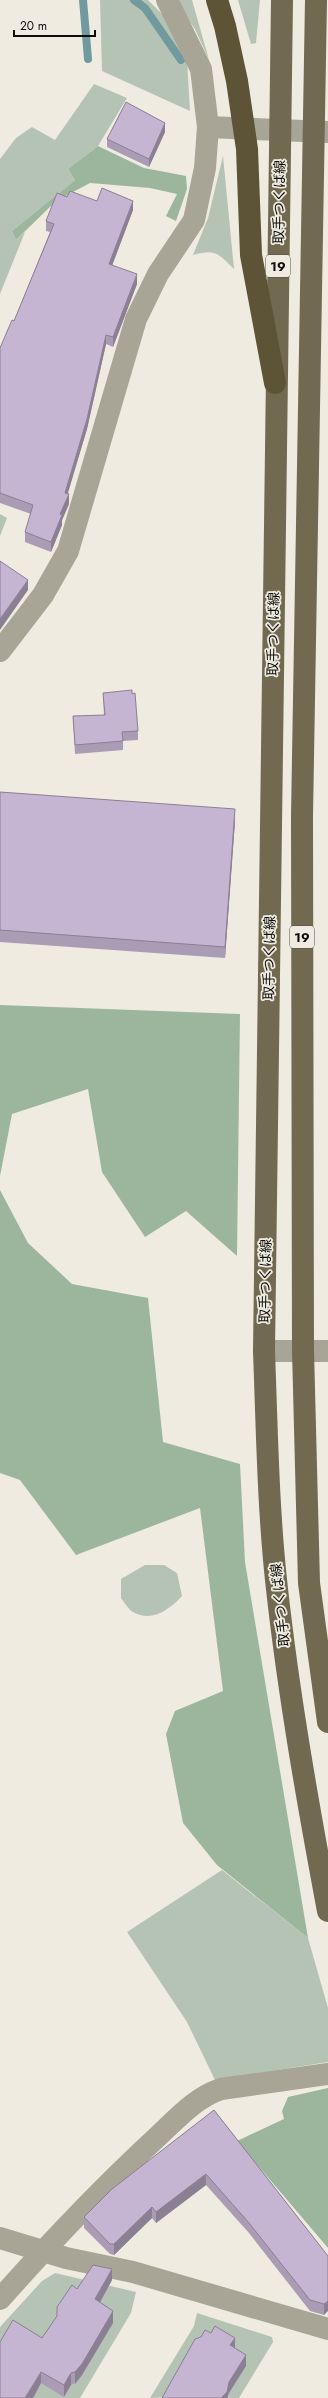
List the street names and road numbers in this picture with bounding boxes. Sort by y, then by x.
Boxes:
street label: 取手つくば線 [268,160,290,244]
road number: 19 [266,255,290,277]
street label: 取手つくば線 [262,592,284,676]
street label: 取手つくば線 [258,916,280,1000]
road number: 19 [290,926,314,948]
street label: 取手つくば線 [254,1239,276,1323]
street label: 取手つくば線 [266,1562,294,1648]

